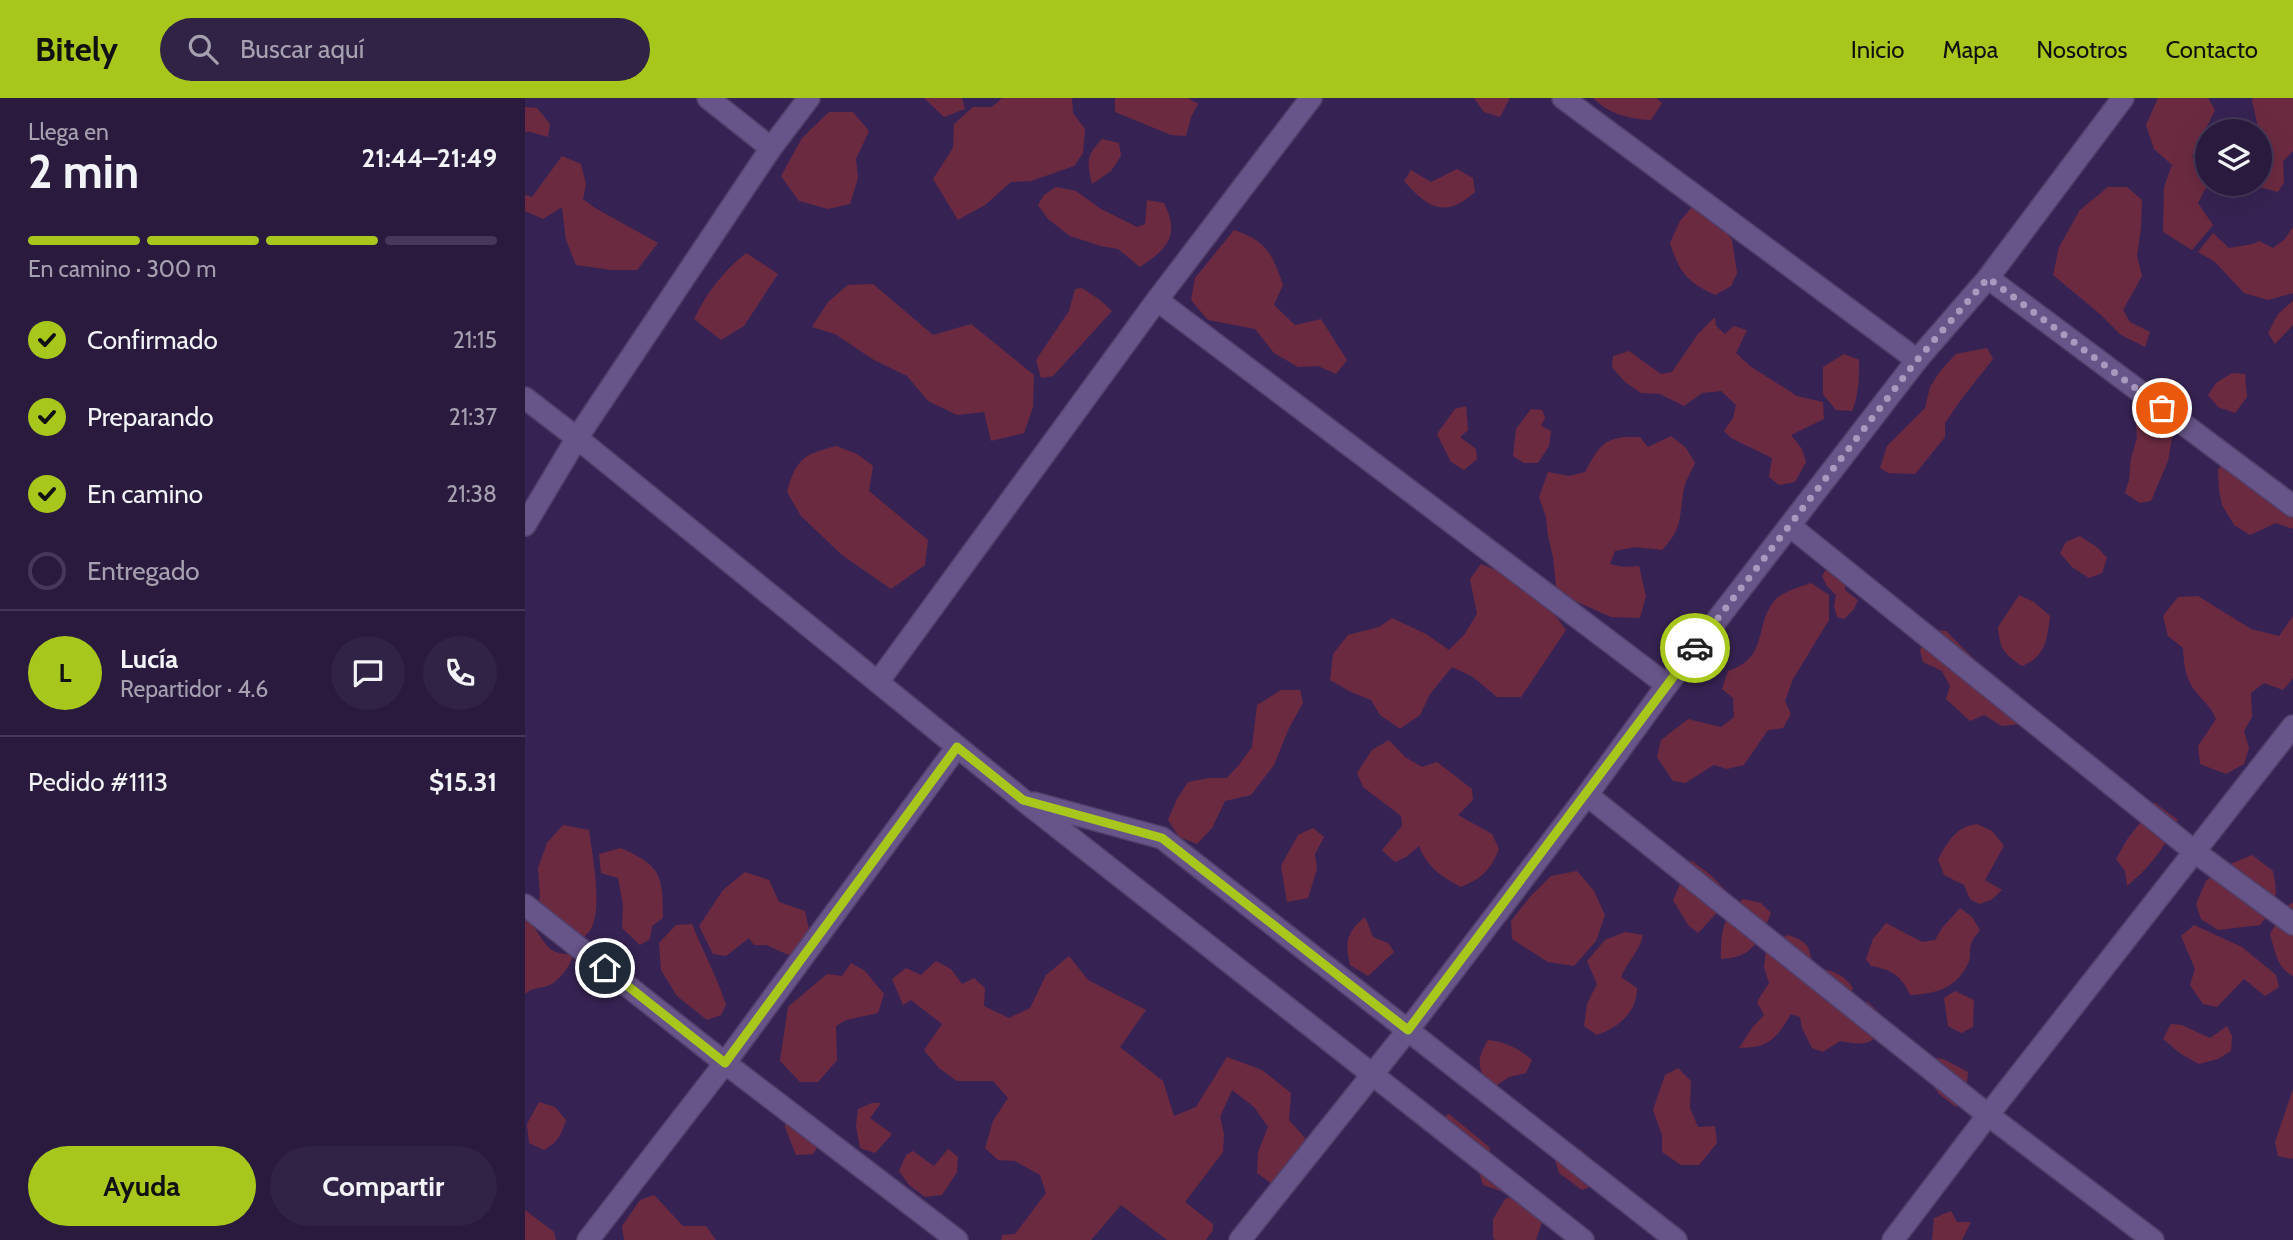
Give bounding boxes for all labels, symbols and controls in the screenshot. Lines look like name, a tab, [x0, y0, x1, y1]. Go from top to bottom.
search box	[160, 18, 650, 81]
text: Bitely	[35, 29, 118, 69]
icon: search	[184, 30, 222, 68]
text: Buscar aquí	[240, 33, 364, 65]
text: Inicio	[1851, 35, 1904, 64]
text: Mapa	[1942, 35, 1998, 64]
text: Nosotros	[2036, 35, 2127, 64]
text: Contacto	[2165, 35, 2258, 64]
text: Llega en	[28, 118, 109, 146]
map controls	[2195, 119, 2272, 196]
button: layers	[2195, 119, 2272, 196]
text: 21:44–21:49	[362, 142, 497, 174]
text: 2 min	[28, 144, 139, 200]
text: En camino · 300 m	[28, 255, 216, 283]
icon: check	[28, 321, 66, 359]
text: Confirmado	[87, 324, 218, 356]
text: 21:15	[453, 326, 497, 354]
pin	[2132, 378, 2192, 438]
icon: bag	[2143, 389, 2181, 427]
icon: check	[28, 398, 66, 436]
text: Preparando	[87, 401, 214, 433]
text: 21:37	[449, 403, 497, 431]
icon: check	[28, 475, 66, 513]
text: En camino	[87, 478, 203, 510]
text: 21:38	[446, 480, 497, 508]
text: Entregado	[87, 555, 200, 587]
courier	[1660, 613, 1730, 683]
icon: car	[1676, 629, 1714, 667]
button: chat	[331, 636, 405, 710]
button: phone	[423, 636, 497, 710]
text: Lucía	[120, 643, 178, 675]
text: L	[58, 657, 72, 689]
text: Repartidor · 4.6	[120, 675, 268, 703]
text: Pedido #1113	[28, 766, 168, 798]
text: $15.31	[429, 766, 497, 798]
pin	[575, 938, 635, 998]
icon: home	[586, 949, 624, 987]
button: Ayuda	[28, 1146, 256, 1226]
button: Compartir	[270, 1146, 497, 1226]

